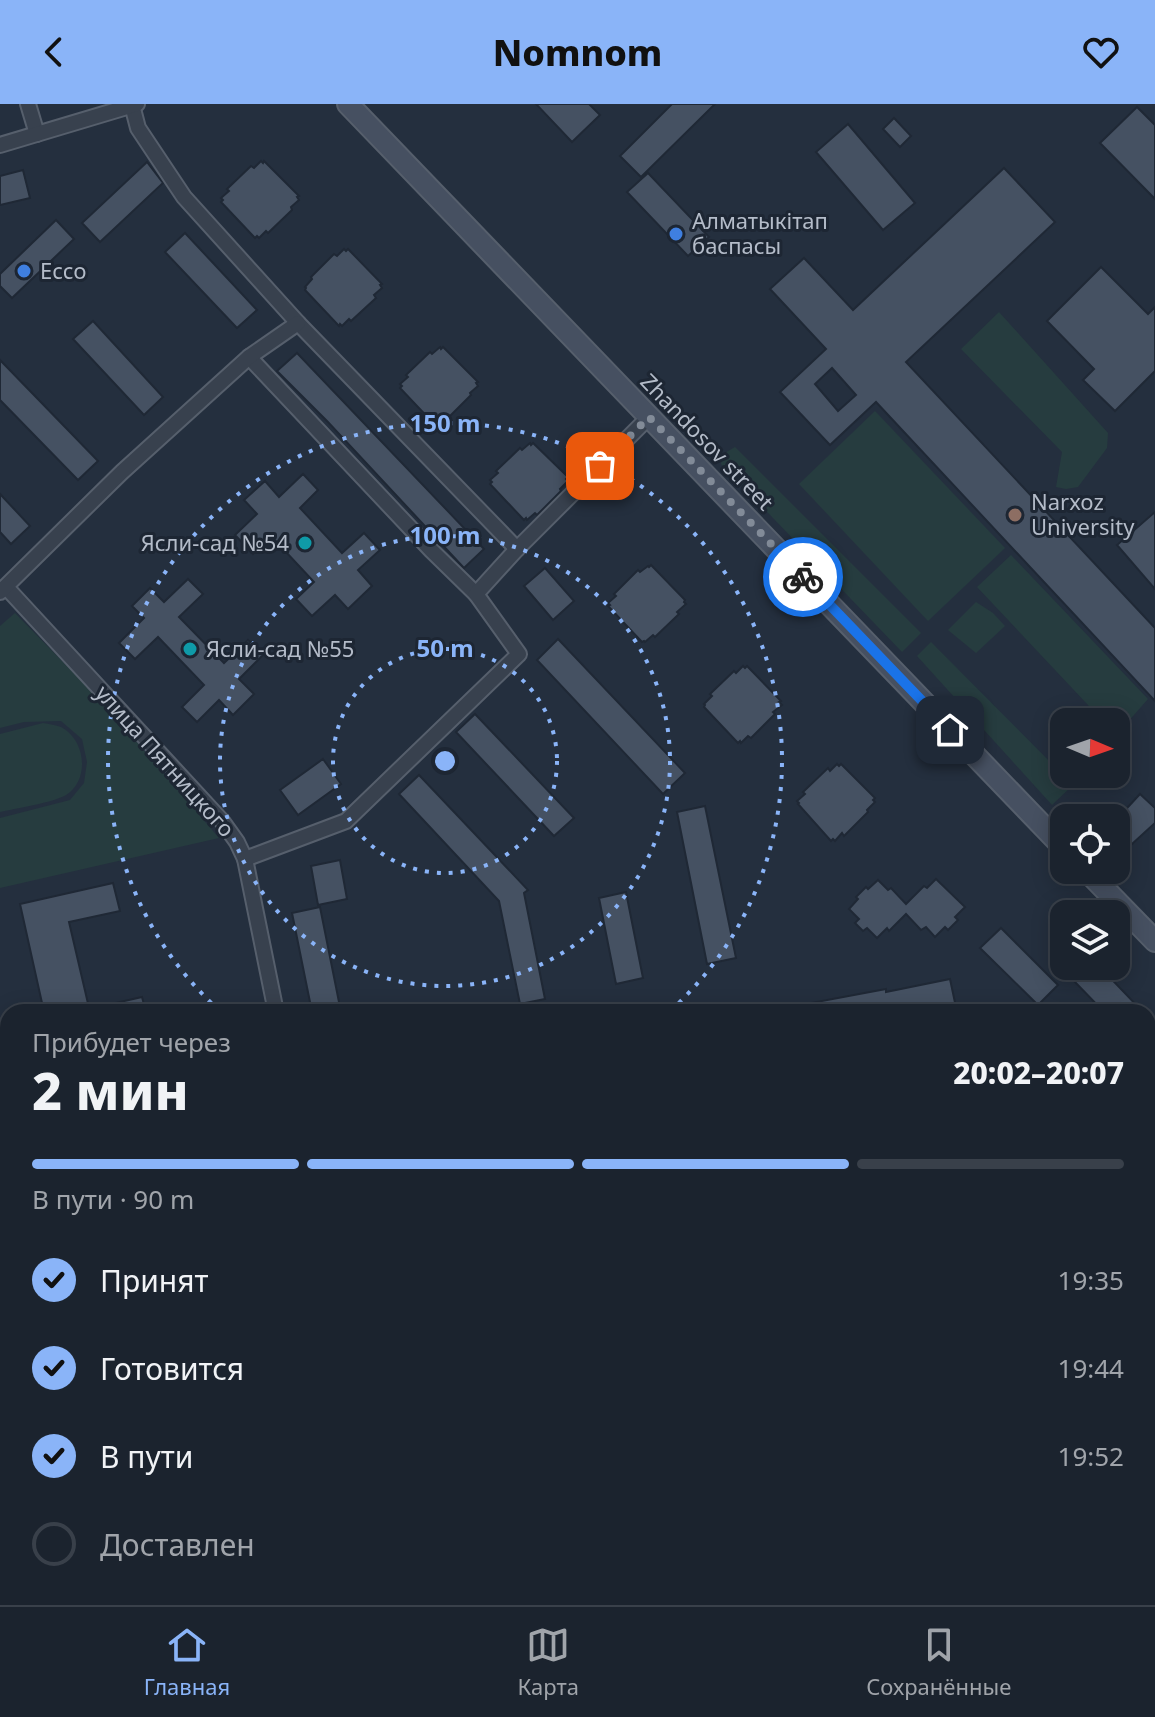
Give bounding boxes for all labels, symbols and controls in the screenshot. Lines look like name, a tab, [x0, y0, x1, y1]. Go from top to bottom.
text: Nomnom	[493, 28, 662, 77]
icon: back	[32, 30, 76, 74]
icon: heart	[1079, 30, 1123, 74]
place label: Алматыкітап баспасы	[692, 205, 828, 260]
marker: Алматыкітап баспасы	[667, 225, 685, 243]
place label: Ecco	[40, 255, 87, 285]
marker: Ecco	[15, 262, 33, 280]
street label: Zhandosov street	[635, 366, 781, 516]
text: 150 m	[410, 406, 480, 439]
pin	[566, 432, 634, 500]
icon: bag	[578, 444, 622, 488]
place label: Narxoz University	[1031, 486, 1135, 541]
marker: Narxoz University	[1006, 506, 1024, 524]
text: 100 m	[410, 518, 480, 551]
place label: Ясли-сад №54	[141, 527, 289, 557]
marker: Ясли-сад №54	[296, 534, 314, 552]
courier	[763, 537, 843, 617]
icon: bike	[781, 555, 825, 599]
text: 50 m	[416, 631, 474, 664]
place label: Ясли-сад №55	[206, 633, 354, 663]
marker: Ясли-сад №55	[181, 640, 199, 658]
street label: улица Пятницкого	[89, 678, 242, 843]
pin	[916, 696, 984, 764]
icon: home	[928, 708, 972, 752]
north arrow	[1050, 708, 1130, 788]
map controls	[1050, 708, 1130, 980]
centre of rings	[431, 747, 459, 775]
button: locate	[1050, 804, 1130, 884]
button: layers	[1050, 900, 1130, 980]
text: Прибудет через	[32, 1024, 231, 1060]
text: 20:02–20:07	[953, 1052, 1124, 1093]
text: 2 мин	[32, 1054, 189, 1125]
text: В пути · 90 m	[32, 1181, 194, 1217]
icon: check	[32, 1258, 76, 1302]
text: Принят	[100, 1260, 209, 1301]
text: 19:35	[1058, 1262, 1124, 1298]
icon: check	[32, 1346, 76, 1390]
text: Готовится	[100, 1348, 244, 1389]
text: 19:44	[1058, 1350, 1124, 1386]
icon: check	[32, 1434, 76, 1478]
text: В пути	[100, 1436, 193, 1477]
text: 19:52	[1058, 1438, 1124, 1474]
text: Доставлен	[100, 1524, 255, 1565]
tab: Главная	[144, 1623, 230, 1701]
tab: Карта	[518, 1623, 579, 1701]
tab: Сохранённые	[866, 1623, 1011, 1701]

